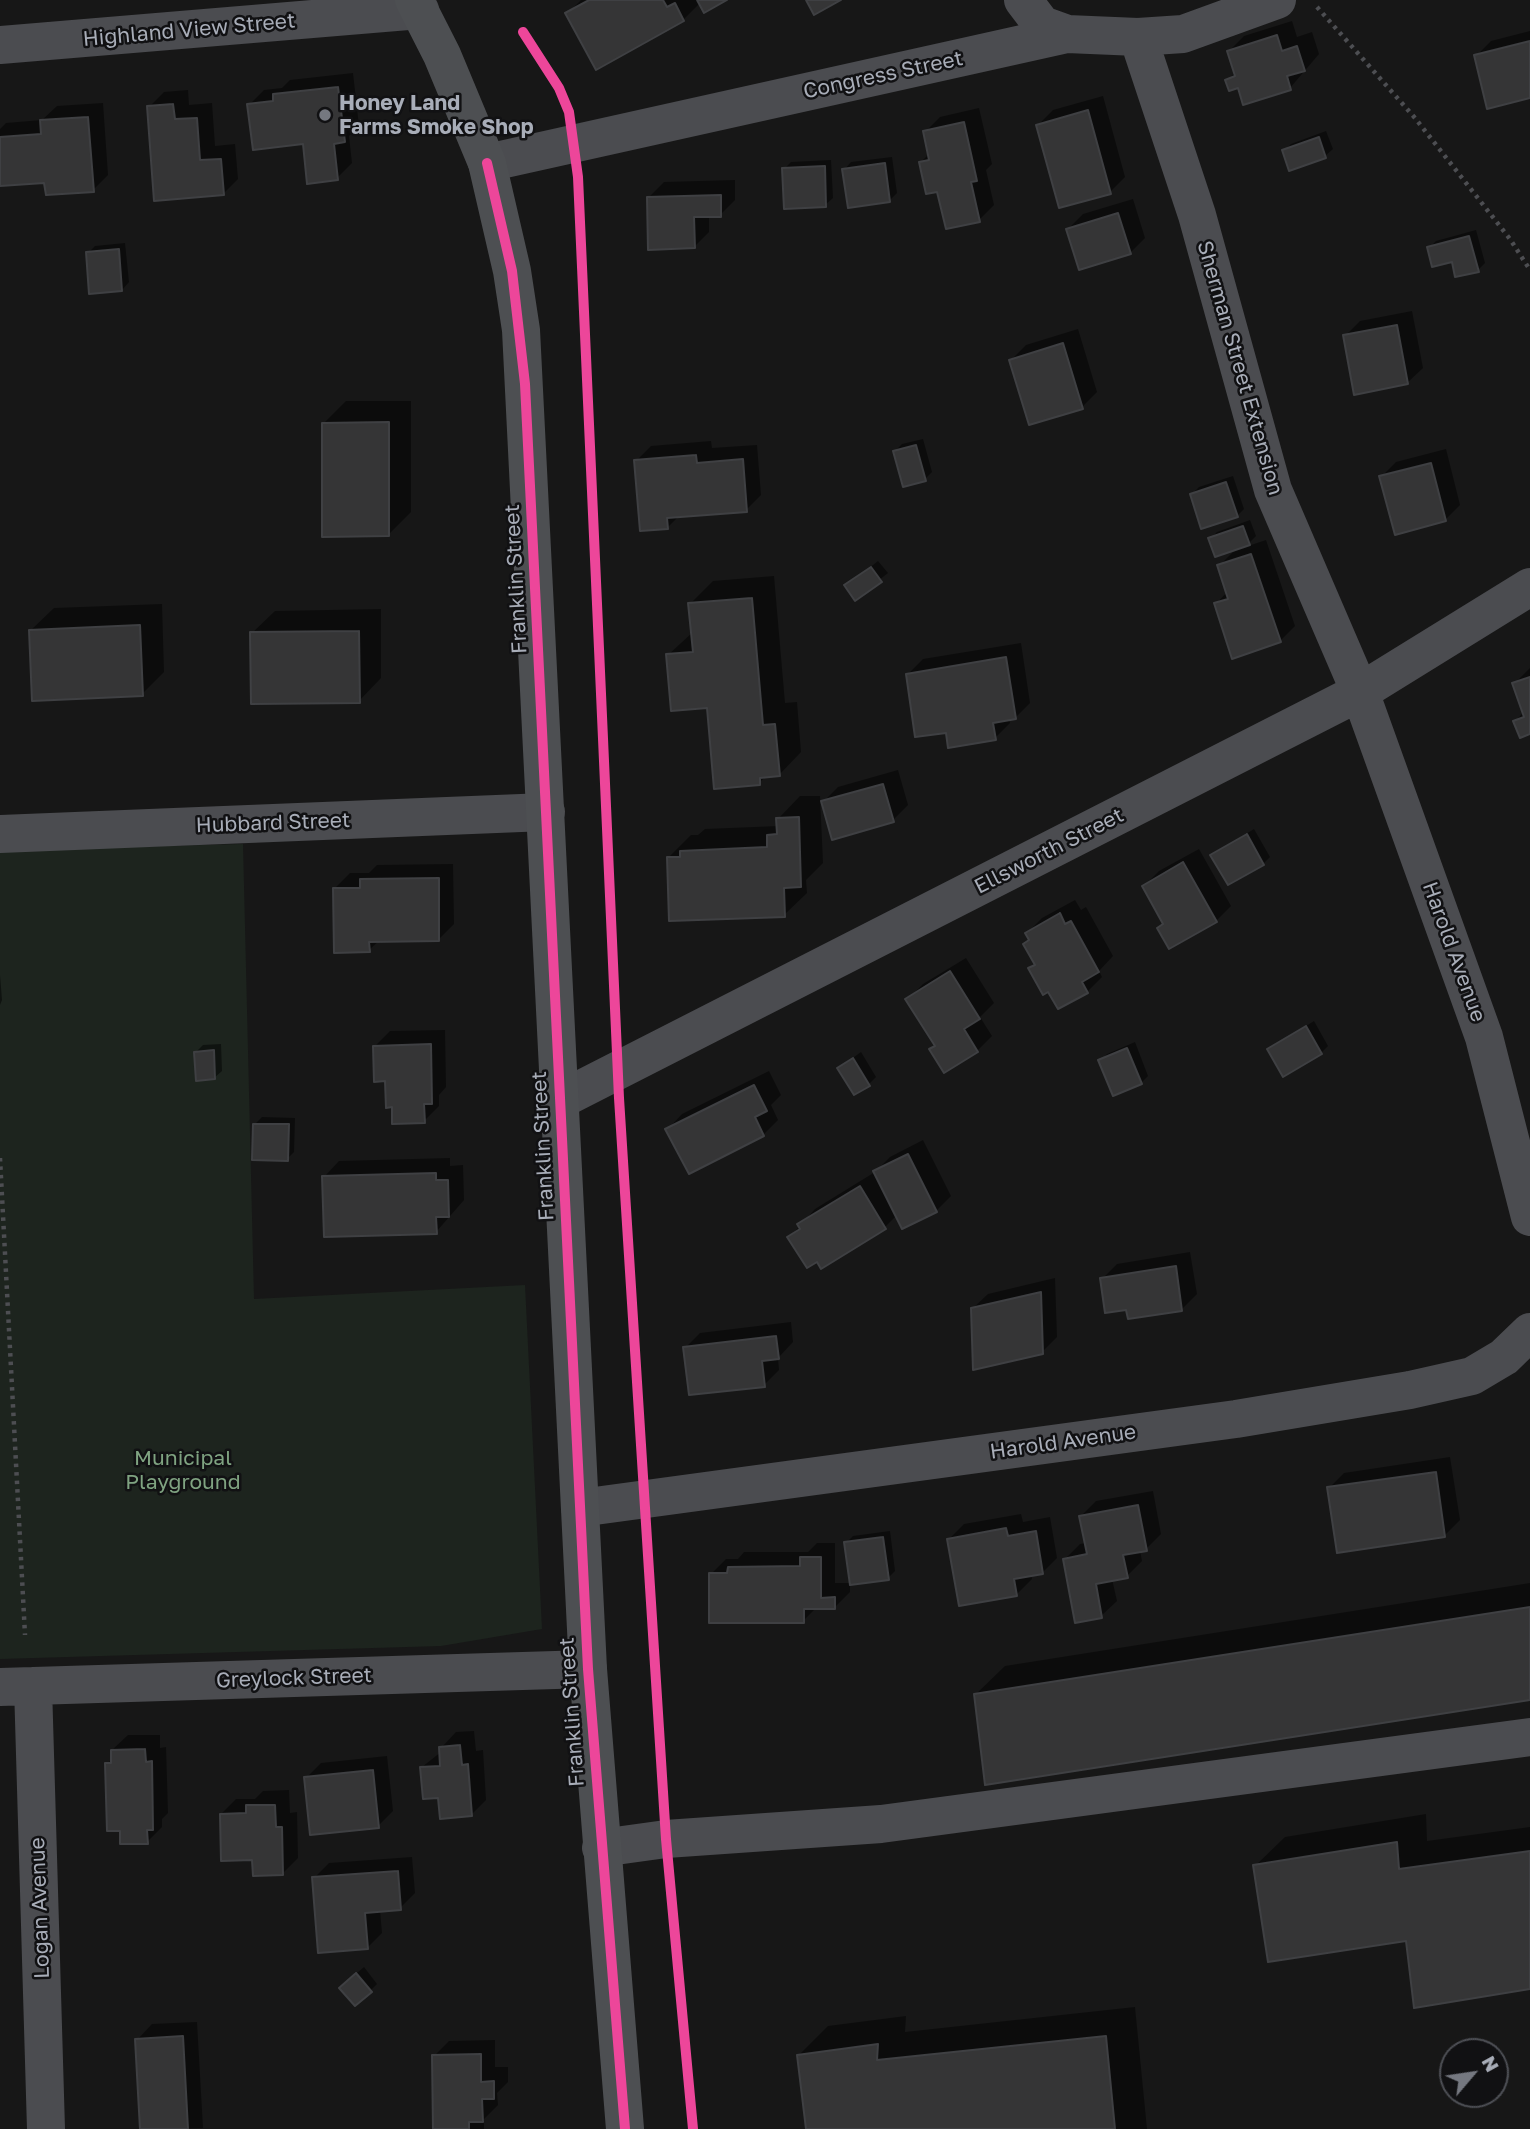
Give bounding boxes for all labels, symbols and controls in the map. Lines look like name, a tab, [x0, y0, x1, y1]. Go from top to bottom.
street label: Highland View Street	[82, 8, 296, 52]
street label: Congress Street	[801, 46, 965, 104]
place label: Honey Land Farms Smoke Shop	[339, 90, 534, 140]
marker: Honey Land Farms Smoke Shop	[317, 107, 333, 123]
street label: Sherman Street Extension	[1192, 238, 1288, 498]
street label: Franklin Street	[499, 504, 533, 654]
street label: Ellsworth Street	[970, 803, 1128, 899]
street label: Hubbard Street	[195, 808, 351, 838]
street label: Harold Avenue	[1417, 879, 1491, 1025]
street label: Franklin Street	[526, 1071, 560, 1221]
street label: Harold Avenue	[988, 1419, 1138, 1465]
park label: Municipal Playground	[125, 1445, 241, 1495]
street label: Franklin Street	[554, 1636, 590, 1788]
street label: Greylock Street	[216, 1663, 372, 1693]
street label: Logan Avenue	[25, 1837, 55, 1979]
north arrow	[1439, 2038, 1509, 2108]
text: N	[1477, 2052, 1505, 2075]

